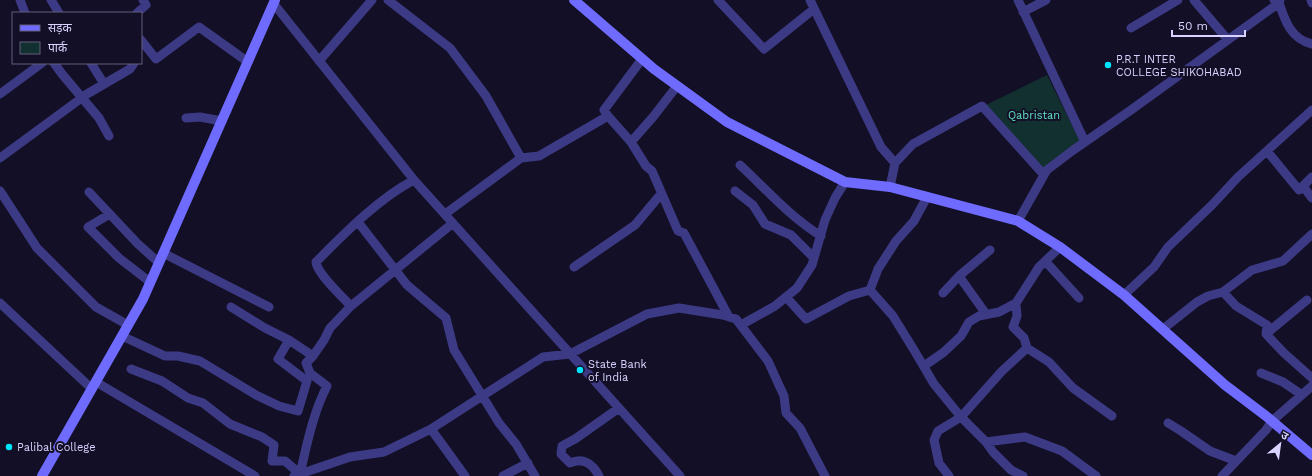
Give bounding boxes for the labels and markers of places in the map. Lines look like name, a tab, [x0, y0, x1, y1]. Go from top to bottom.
place label: P.R.T INTER COLLEGE SHIKOHABAD	[1116, 53, 1242, 79]
marker: P.R.T INTER COLLEGE SHIKOHABAD	[1103, 60, 1113, 70]
place label: State Bank of India	[588, 358, 647, 384]
marker: State Bank of India	[575, 365, 585, 375]
place label: Palibal College	[17, 441, 96, 454]
marker: Palibal College	[4, 442, 14, 452]

